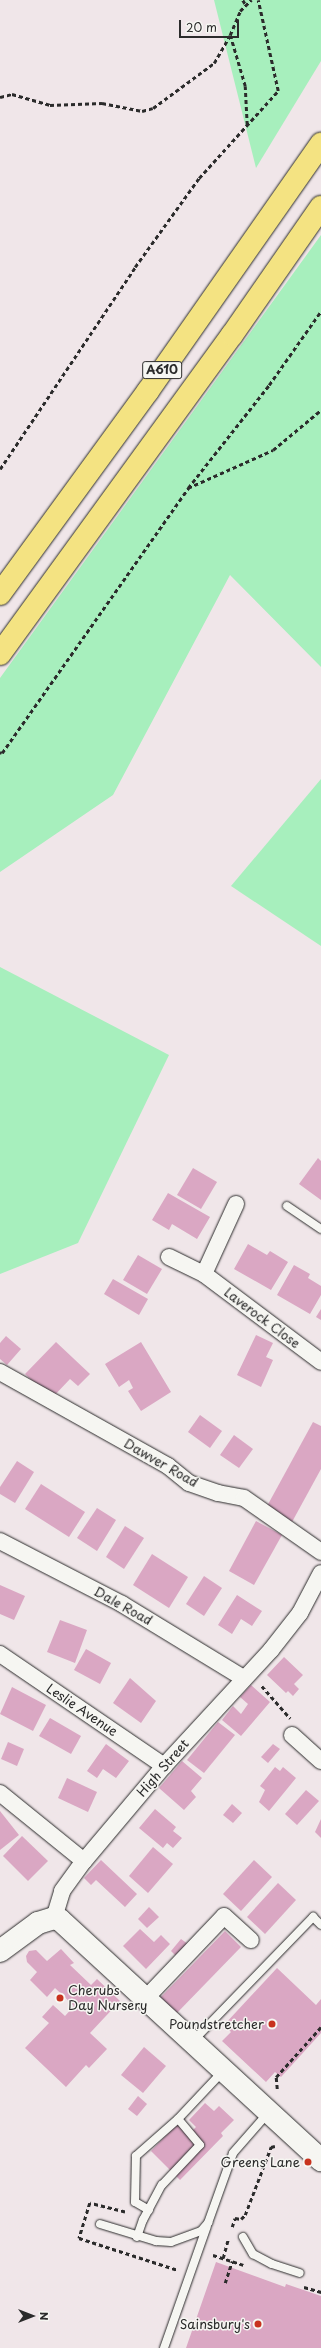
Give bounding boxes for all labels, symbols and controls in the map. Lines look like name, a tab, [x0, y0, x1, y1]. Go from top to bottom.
scale bar	[181, 12, 241, 38]
text: 20 m	[186, 18, 217, 36]
road number: A610	[142, 360, 182, 380]
street label: Laverock Close	[221, 1284, 303, 1352]
street label: Dawver Road	[121, 1435, 201, 1491]
street label: Dale Road	[91, 1583, 155, 1629]
street label: Leslie Avenue	[43, 1680, 121, 1740]
street label: High Street	[134, 1736, 192, 1800]
place label: Cherubs Day Nursery	[68, 1983, 148, 2014]
marker: Cherubs Day Nursery	[55, 1993, 65, 2003]
place label: Poundstretcher	[169, 2016, 264, 2032]
marker: Poundstretcher	[267, 2019, 277, 2029]
place label: Greens Lane	[220, 2154, 300, 2170]
marker: Greens Lane	[303, 2157, 313, 2167]
north arrow	[12, 2296, 52, 2336]
text: N	[36, 2312, 53, 2320]
place label: Sainsbury's	[180, 2316, 250, 2332]
marker: Sainsbury's	[253, 2319, 263, 2329]

